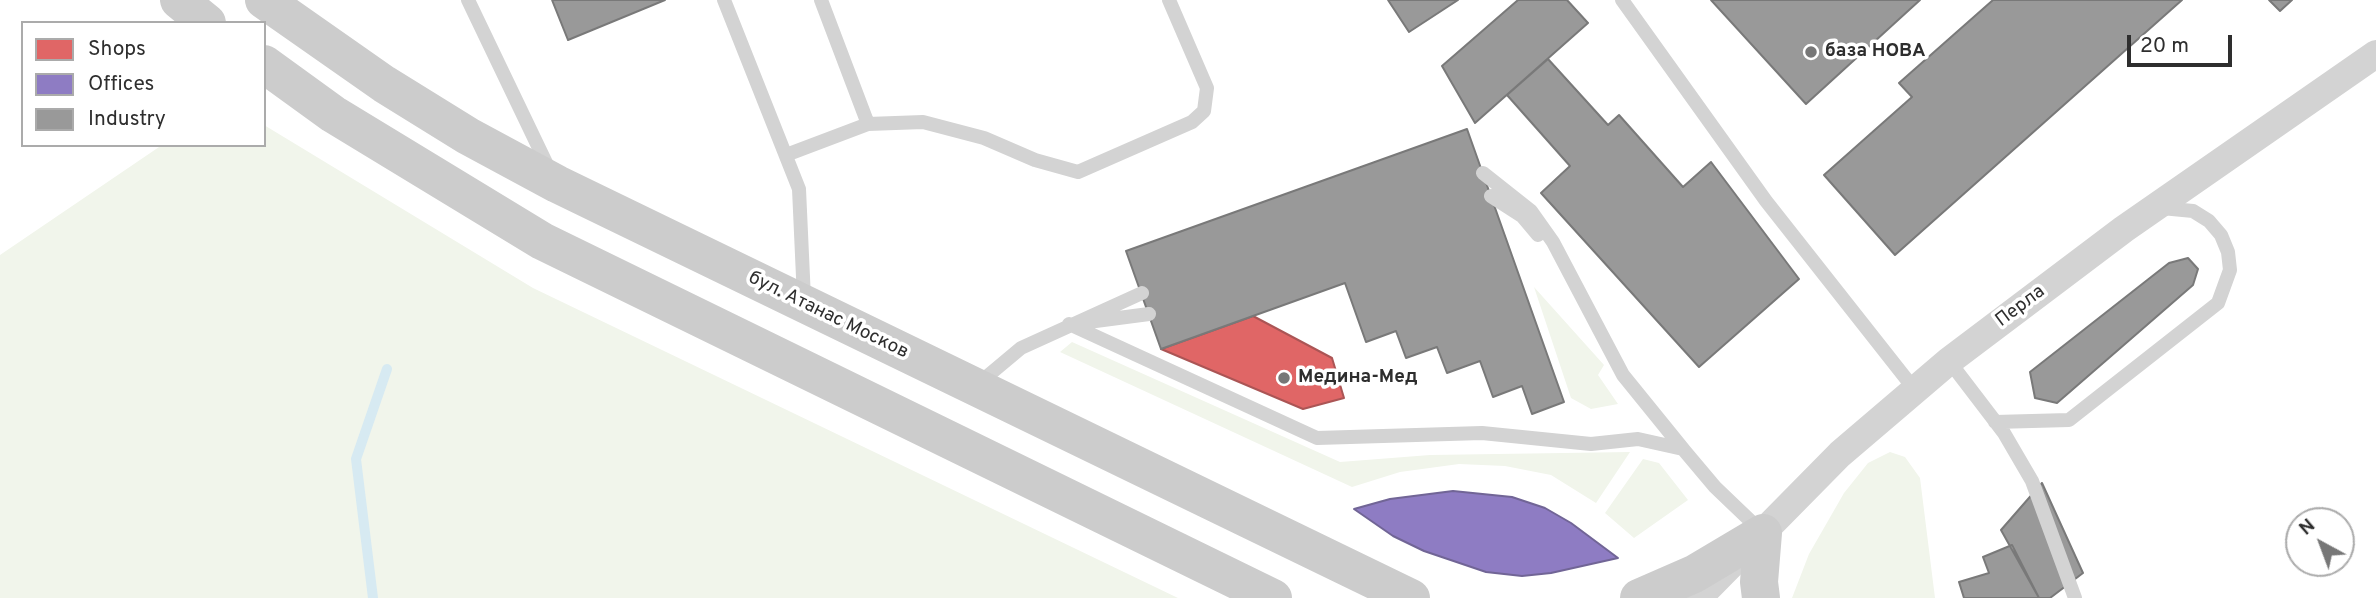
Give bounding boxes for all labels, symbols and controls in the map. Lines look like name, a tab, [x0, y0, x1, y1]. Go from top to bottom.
legend	[21, 21, 266, 147]
scale bar	[2131, 21, 2236, 65]
text: 20 m	[2140, 33, 2189, 60]
text: Shops	[88, 36, 146, 63]
place label: база НОВА	[1825, 41, 1926, 63]
marker: база НОВА	[1803, 44, 1819, 60]
text: Offices	[88, 71, 154, 98]
text: Industry	[88, 106, 166, 133]
street label: бул. Атанас Москов	[744, 267, 912, 365]
street label: Перла	[1992, 281, 2050, 333]
place label: Медина-Мед	[1298, 367, 1418, 389]
marker: Медина-Мед	[1276, 370, 1292, 386]
north arrow	[2285, 507, 2355, 577]
text: N	[2295, 514, 2321, 541]

